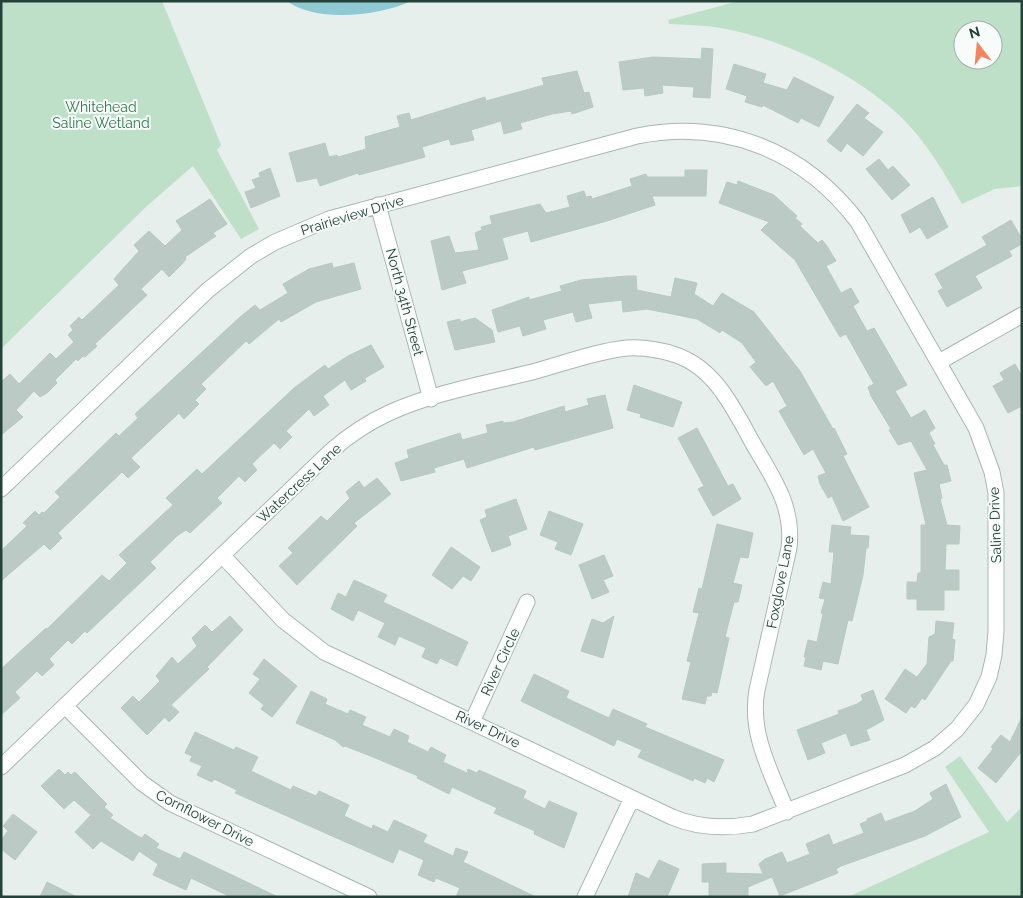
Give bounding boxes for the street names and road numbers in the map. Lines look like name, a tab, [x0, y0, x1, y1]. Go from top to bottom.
street label: Prairieview Drive	[299, 192, 405, 238]
street label: North 34th Street	[383, 246, 427, 358]
street label: Watercress Lane	[254, 440, 344, 526]
street label: Saline Drive	[986, 487, 1004, 563]
street label: Foxglove Lane	[763, 534, 797, 630]
street label: River Circle	[477, 626, 523, 698]
street label: River Drive	[453, 707, 523, 751]
street label: Cornflower Drive	[153, 786, 257, 850]

